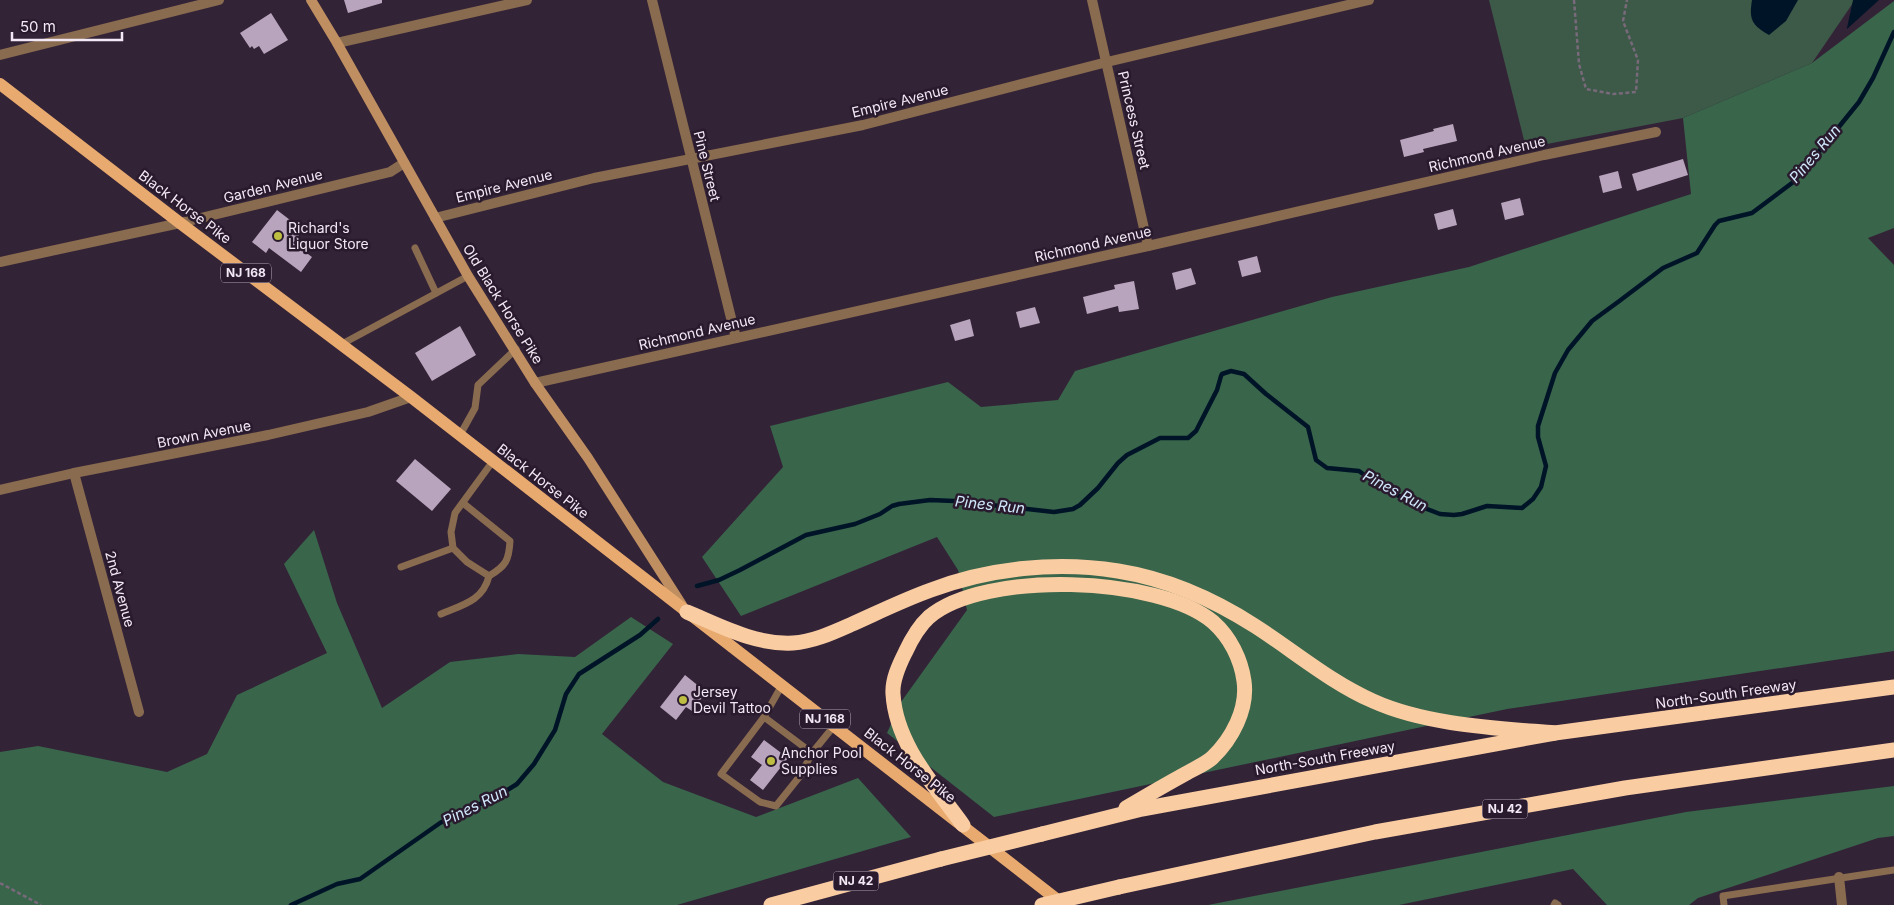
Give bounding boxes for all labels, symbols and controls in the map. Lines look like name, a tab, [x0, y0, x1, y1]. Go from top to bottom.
scale bar	[12, 10, 122, 42]
text: 50 m	[20, 17, 56, 36]
street label: Princess Street	[1115, 69, 1154, 171]
street label: Empire Avenue	[850, 80, 950, 121]
water label: Pines Run	[1785, 121, 1845, 187]
street label: Pine Street	[691, 129, 725, 203]
street label: Richmond Avenue	[1427, 132, 1547, 175]
street label: Garden Avenue	[222, 165, 324, 206]
street label: Empire Avenue	[454, 165, 554, 206]
street label: Black Horse Pike	[136, 166, 235, 247]
place label: Richard's Liquor Store	[288, 219, 369, 252]
street label: Richmond Avenue	[1033, 222, 1153, 265]
marker: Richard's Liquor Store	[272, 230, 284, 242]
street label: Old Black Horse Pike	[460, 241, 547, 367]
road number: NJ 168	[221, 264, 271, 282]
street label: Richmond Avenue	[637, 310, 757, 353]
street label: Brown Avenue	[156, 416, 252, 451]
street label: Black Horse Pike	[494, 440, 592, 522]
water label: Pines Run	[1360, 466, 1431, 515]
water label: Pines Run	[954, 491, 1026, 518]
street label: 2nd Avenue	[102, 549, 139, 629]
street label: North-South Freeway	[1654, 675, 1798, 712]
place label: Jersey Devil Tattoo	[693, 683, 771, 716]
marker: Jersey Devil Tattoo	[677, 694, 689, 706]
road number: NJ 168	[800, 710, 850, 729]
street label: Black Horse Pike	[861, 724, 959, 806]
street label: North-South Freeway	[1253, 737, 1396, 778]
place label: Anchor Pool Supplies	[781, 744, 862, 777]
marker: Anchor Pool Supplies	[765, 755, 777, 767]
water label: Pines Run	[439, 781, 510, 830]
road number: NJ 42	[1482, 800, 1528, 819]
road number: NJ 42	[834, 871, 878, 890]

